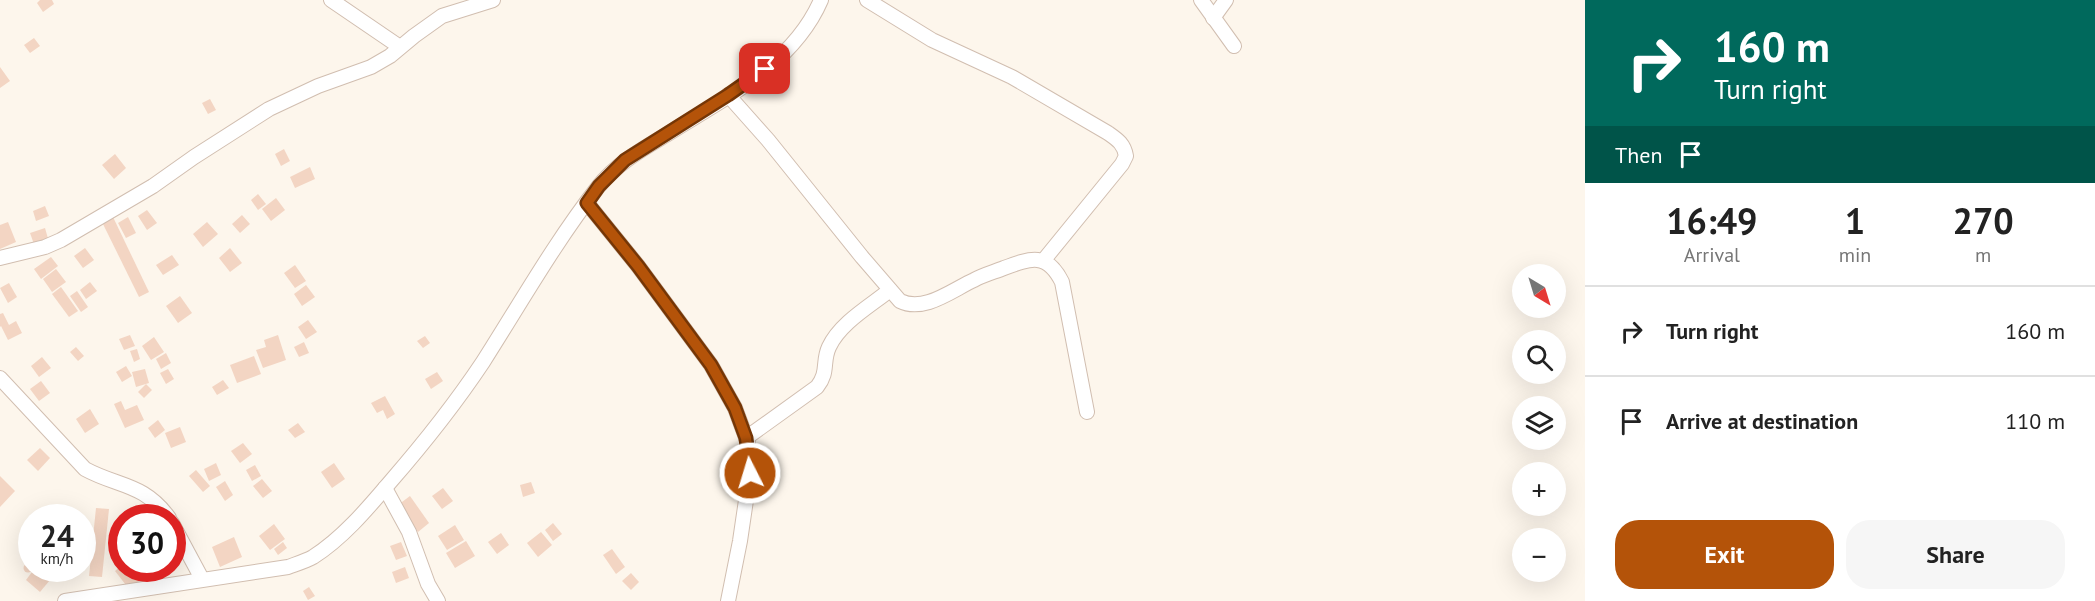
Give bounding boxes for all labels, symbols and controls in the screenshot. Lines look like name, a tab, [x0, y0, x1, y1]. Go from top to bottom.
text: 160 m	[1714, 19, 1830, 74]
icon: right	[1615, 24, 1693, 102]
pin	[739, 43, 790, 94]
icon: arrive	[748, 52, 781, 85]
text: Turn right	[1714, 72, 1827, 106]
icon: arrive	[1674, 138, 1707, 171]
text: Then	[1615, 141, 1662, 169]
text: 16:49	[1666, 197, 1758, 244]
text: 1	[1845, 197, 1865, 244]
text: 270	[1953, 197, 2014, 244]
text: Arrival	[1684, 242, 1740, 268]
text: min	[1839, 242, 1871, 268]
text: m	[1975, 242, 1991, 268]
north arrow	[1512, 264, 1566, 318]
map controls	[1512, 264, 1566, 582]
icon: right	[1615, 315, 1648, 348]
text: Turn right	[1666, 317, 1758, 345]
text: 160 m	[2005, 317, 2065, 345]
button: search	[1512, 330, 1566, 384]
button: layers	[1512, 396, 1566, 450]
icon: arrive	[1615, 405, 1648, 438]
text: Arrive at destination	[1666, 407, 1858, 435]
text: 110 m	[2005, 407, 2065, 435]
position arrow	[718, 441, 782, 505]
button: +	[1512, 462, 1566, 516]
speed limit sign: 30	[108, 504, 186, 582]
text: 24	[40, 516, 74, 555]
button: Exit	[1615, 520, 1834, 589]
button: Share	[1846, 520, 2065, 589]
button: −	[1512, 528, 1566, 582]
text: km/h	[41, 549, 73, 568]

